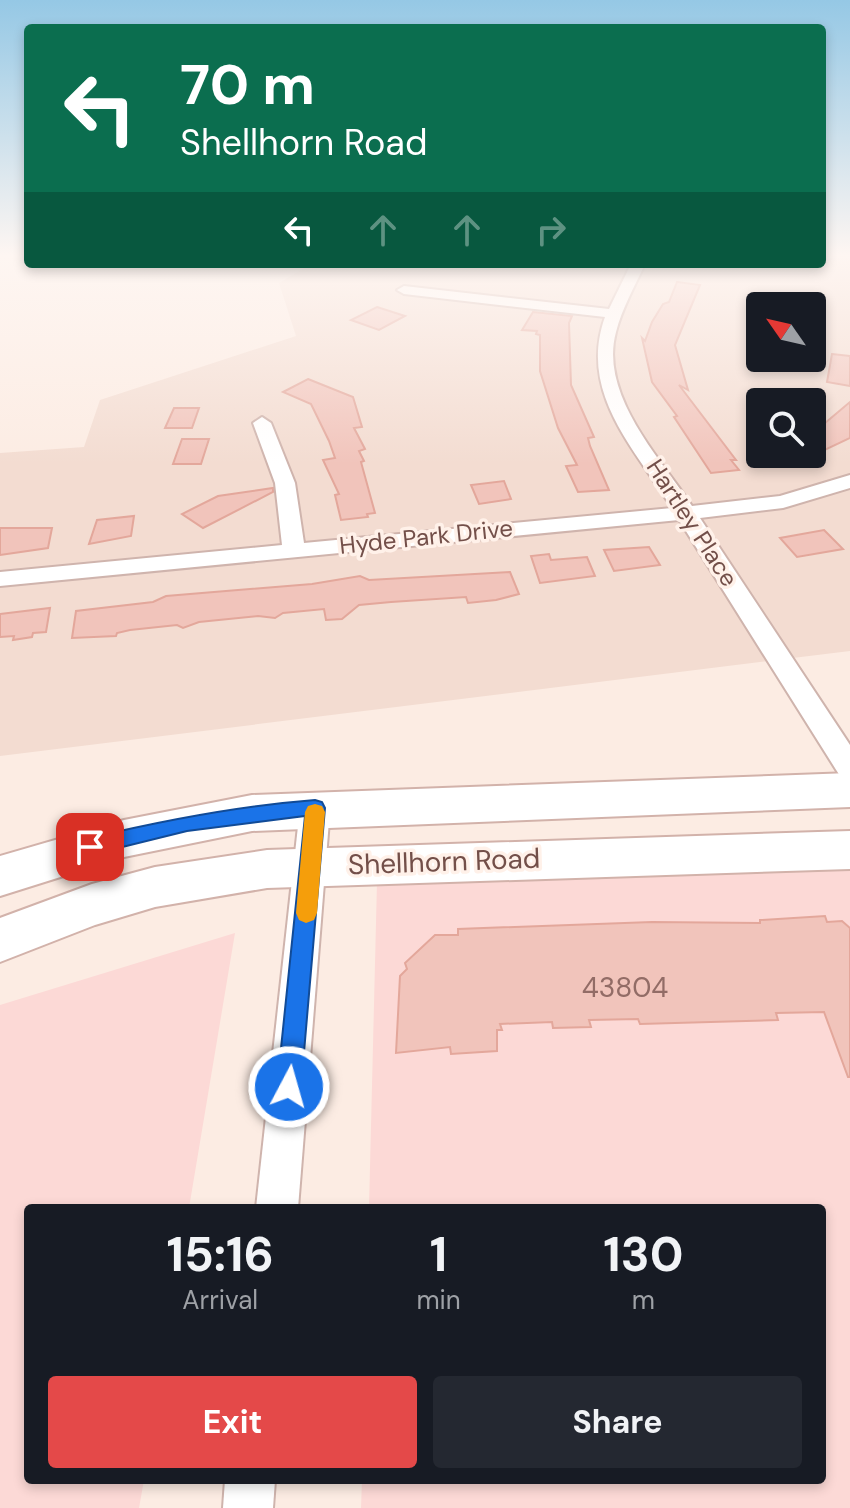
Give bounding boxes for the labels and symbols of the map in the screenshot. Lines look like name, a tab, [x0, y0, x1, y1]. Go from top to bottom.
north arrow	[746, 292, 826, 372]
street label: Hartley Place	[640, 453, 745, 592]
street label: Hyde Park Drive	[338, 512, 514, 561]
pin	[56, 813, 124, 881]
street label: Shellhorn Road	[347, 840, 541, 883]
house number: 43804	[582, 969, 668, 1006]
position arrow	[247, 1045, 331, 1129]

